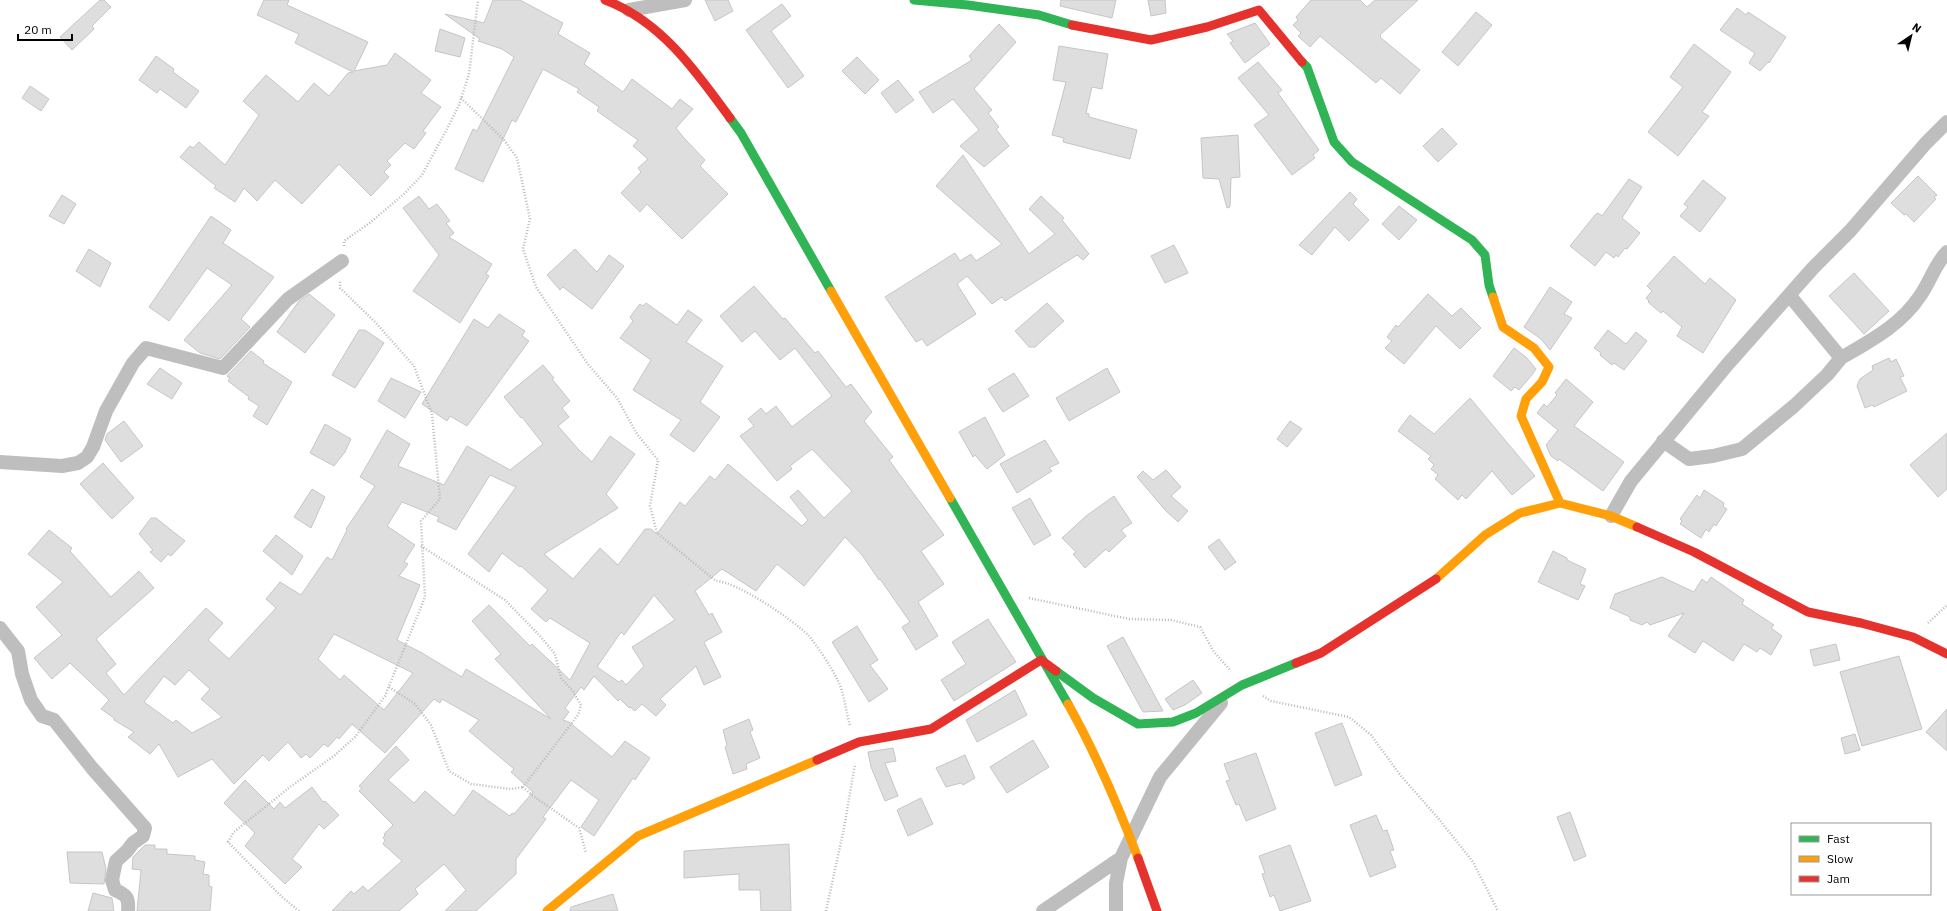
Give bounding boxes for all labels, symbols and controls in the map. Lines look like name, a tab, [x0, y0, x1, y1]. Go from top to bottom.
scale bar	[18, 16, 72, 42]
north arrow	[1891, 16, 1931, 56]
text: N	[1909, 20, 1924, 36]
text: 20 m	[24, 22, 52, 37]
legend	[1791, 823, 1931, 895]
text: Fast	[1827, 831, 1850, 846]
text: Slow	[1827, 851, 1853, 866]
text: Jam	[1827, 871, 1850, 886]

